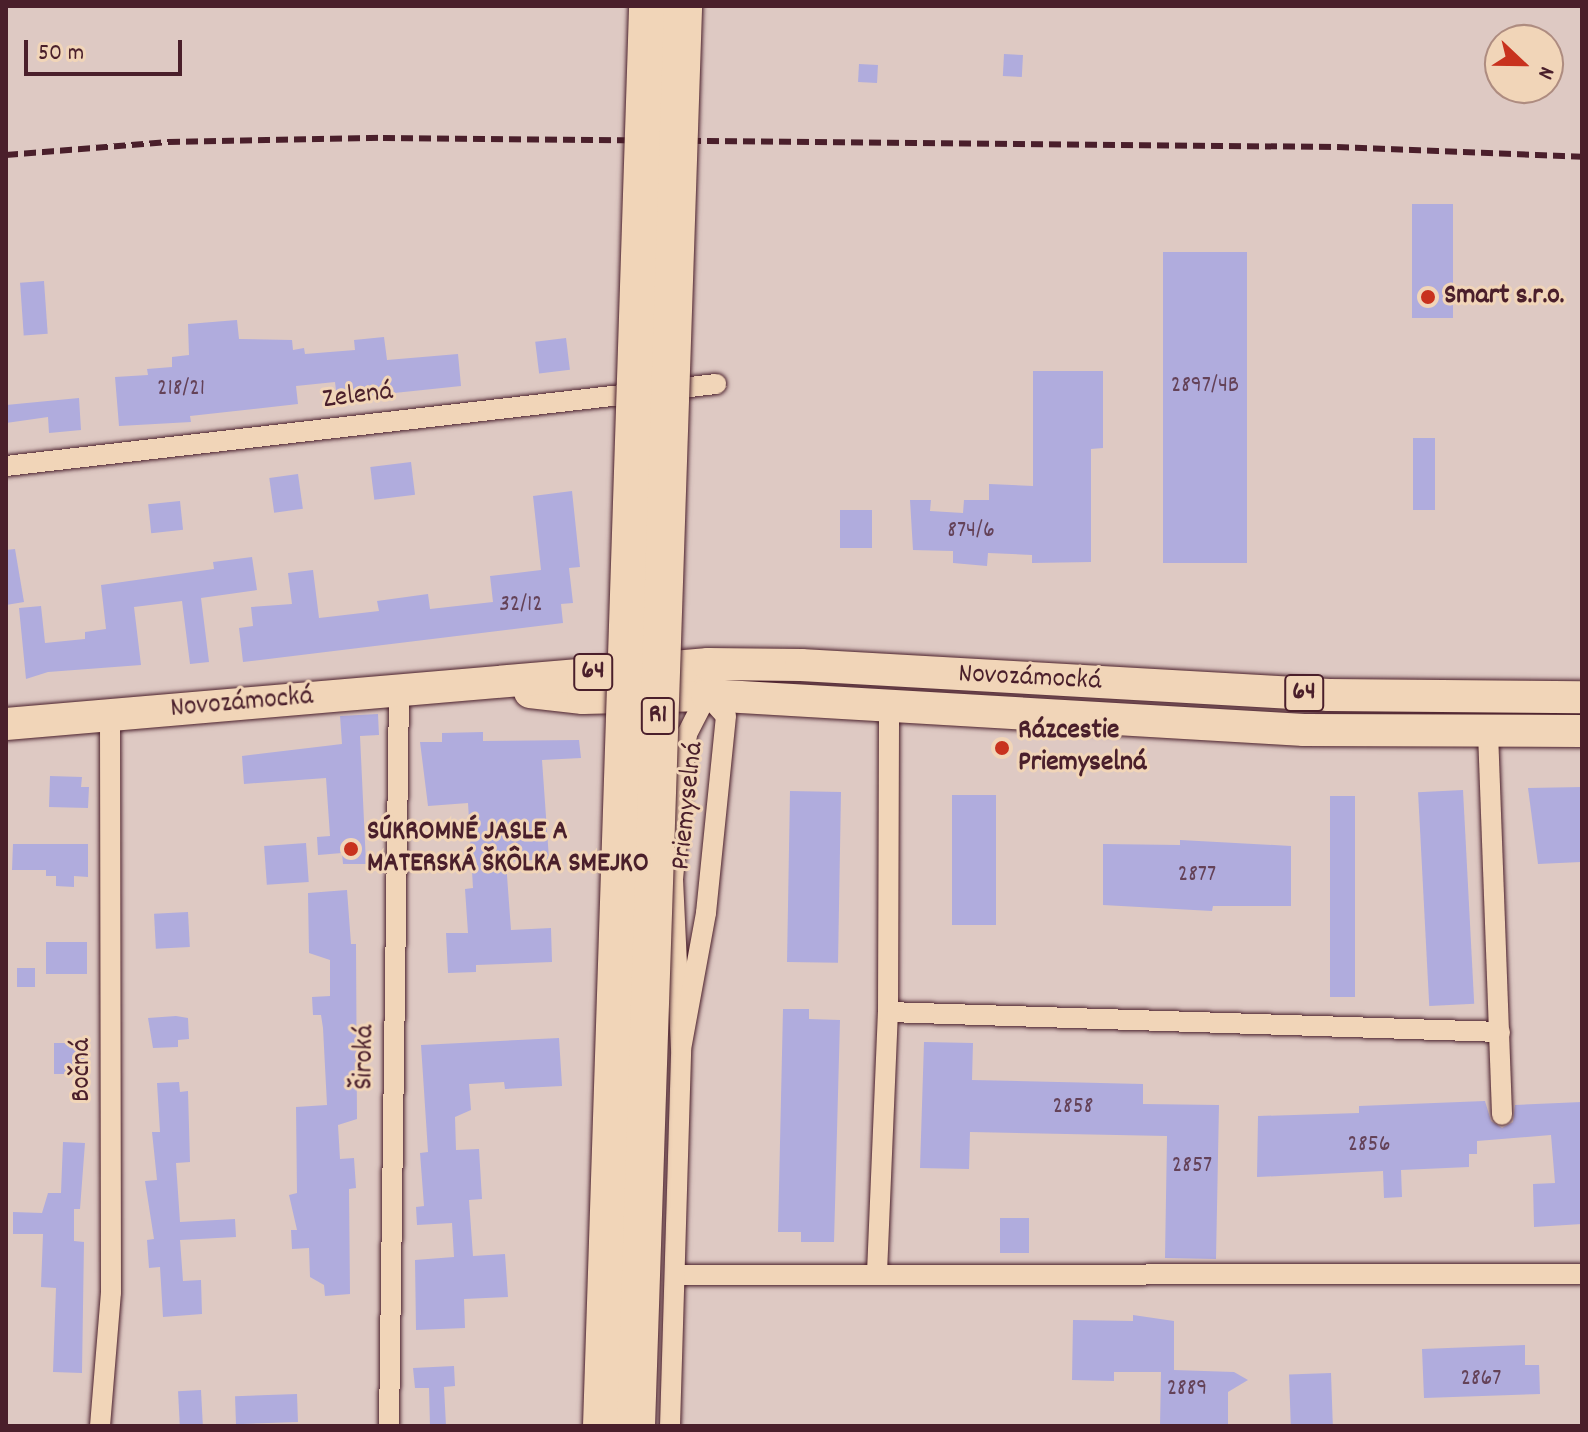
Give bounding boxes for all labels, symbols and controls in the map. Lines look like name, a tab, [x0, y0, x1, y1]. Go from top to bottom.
scale bar	[28, 24, 186, 74]
north arrow	[1484, 24, 1564, 104]
text: 50 m	[38, 37, 84, 71]
text: N	[1528, 62, 1561, 83]
place label: Smart s.r.o.	[1444, 280, 1564, 314]
marker: Smart s.r.o.	[1419, 288, 1437, 306]
house number: 2897/4B	[1171, 373, 1239, 401]
house number: 218/21	[157, 376, 205, 404]
street label: Zelená	[321, 376, 395, 418]
house number: 874/6	[947, 518, 995, 546]
house number: 32/12	[499, 592, 543, 620]
road number: 64	[573, 650, 613, 694]
street label: Novozámocká	[957, 658, 1103, 700]
road number: 64	[1284, 671, 1324, 715]
street label: Novozámocká	[169, 681, 315, 727]
road number: R1	[640, 694, 676, 738]
place label: Rázcestie Priemyselná	[1018, 715, 1147, 781]
marker: Rázcestie Priemyselná	[993, 739, 1011, 757]
street label: Priemyselná	[666, 740, 712, 872]
place label: SÚKROMNÉ JASLE A MATERSKÁ ŠKÔLKA SMEJKO	[367, 816, 649, 882]
marker: SÚKROMNÉ JASLE A MATERSKÁ ŠKÔLKA SMEJKO	[342, 840, 360, 858]
house number: 2877	[1178, 862, 1216, 890]
street label: Široká	[349, 1024, 383, 1090]
street label: Bočná	[66, 1038, 100, 1102]
house number: 2858	[1053, 1094, 1093, 1122]
house number: 2856	[1348, 1132, 1390, 1160]
house number: 2857	[1172, 1153, 1212, 1181]
house number: 2867	[1460, 1366, 1502, 1394]
house number: 2889	[1167, 1376, 1207, 1404]

